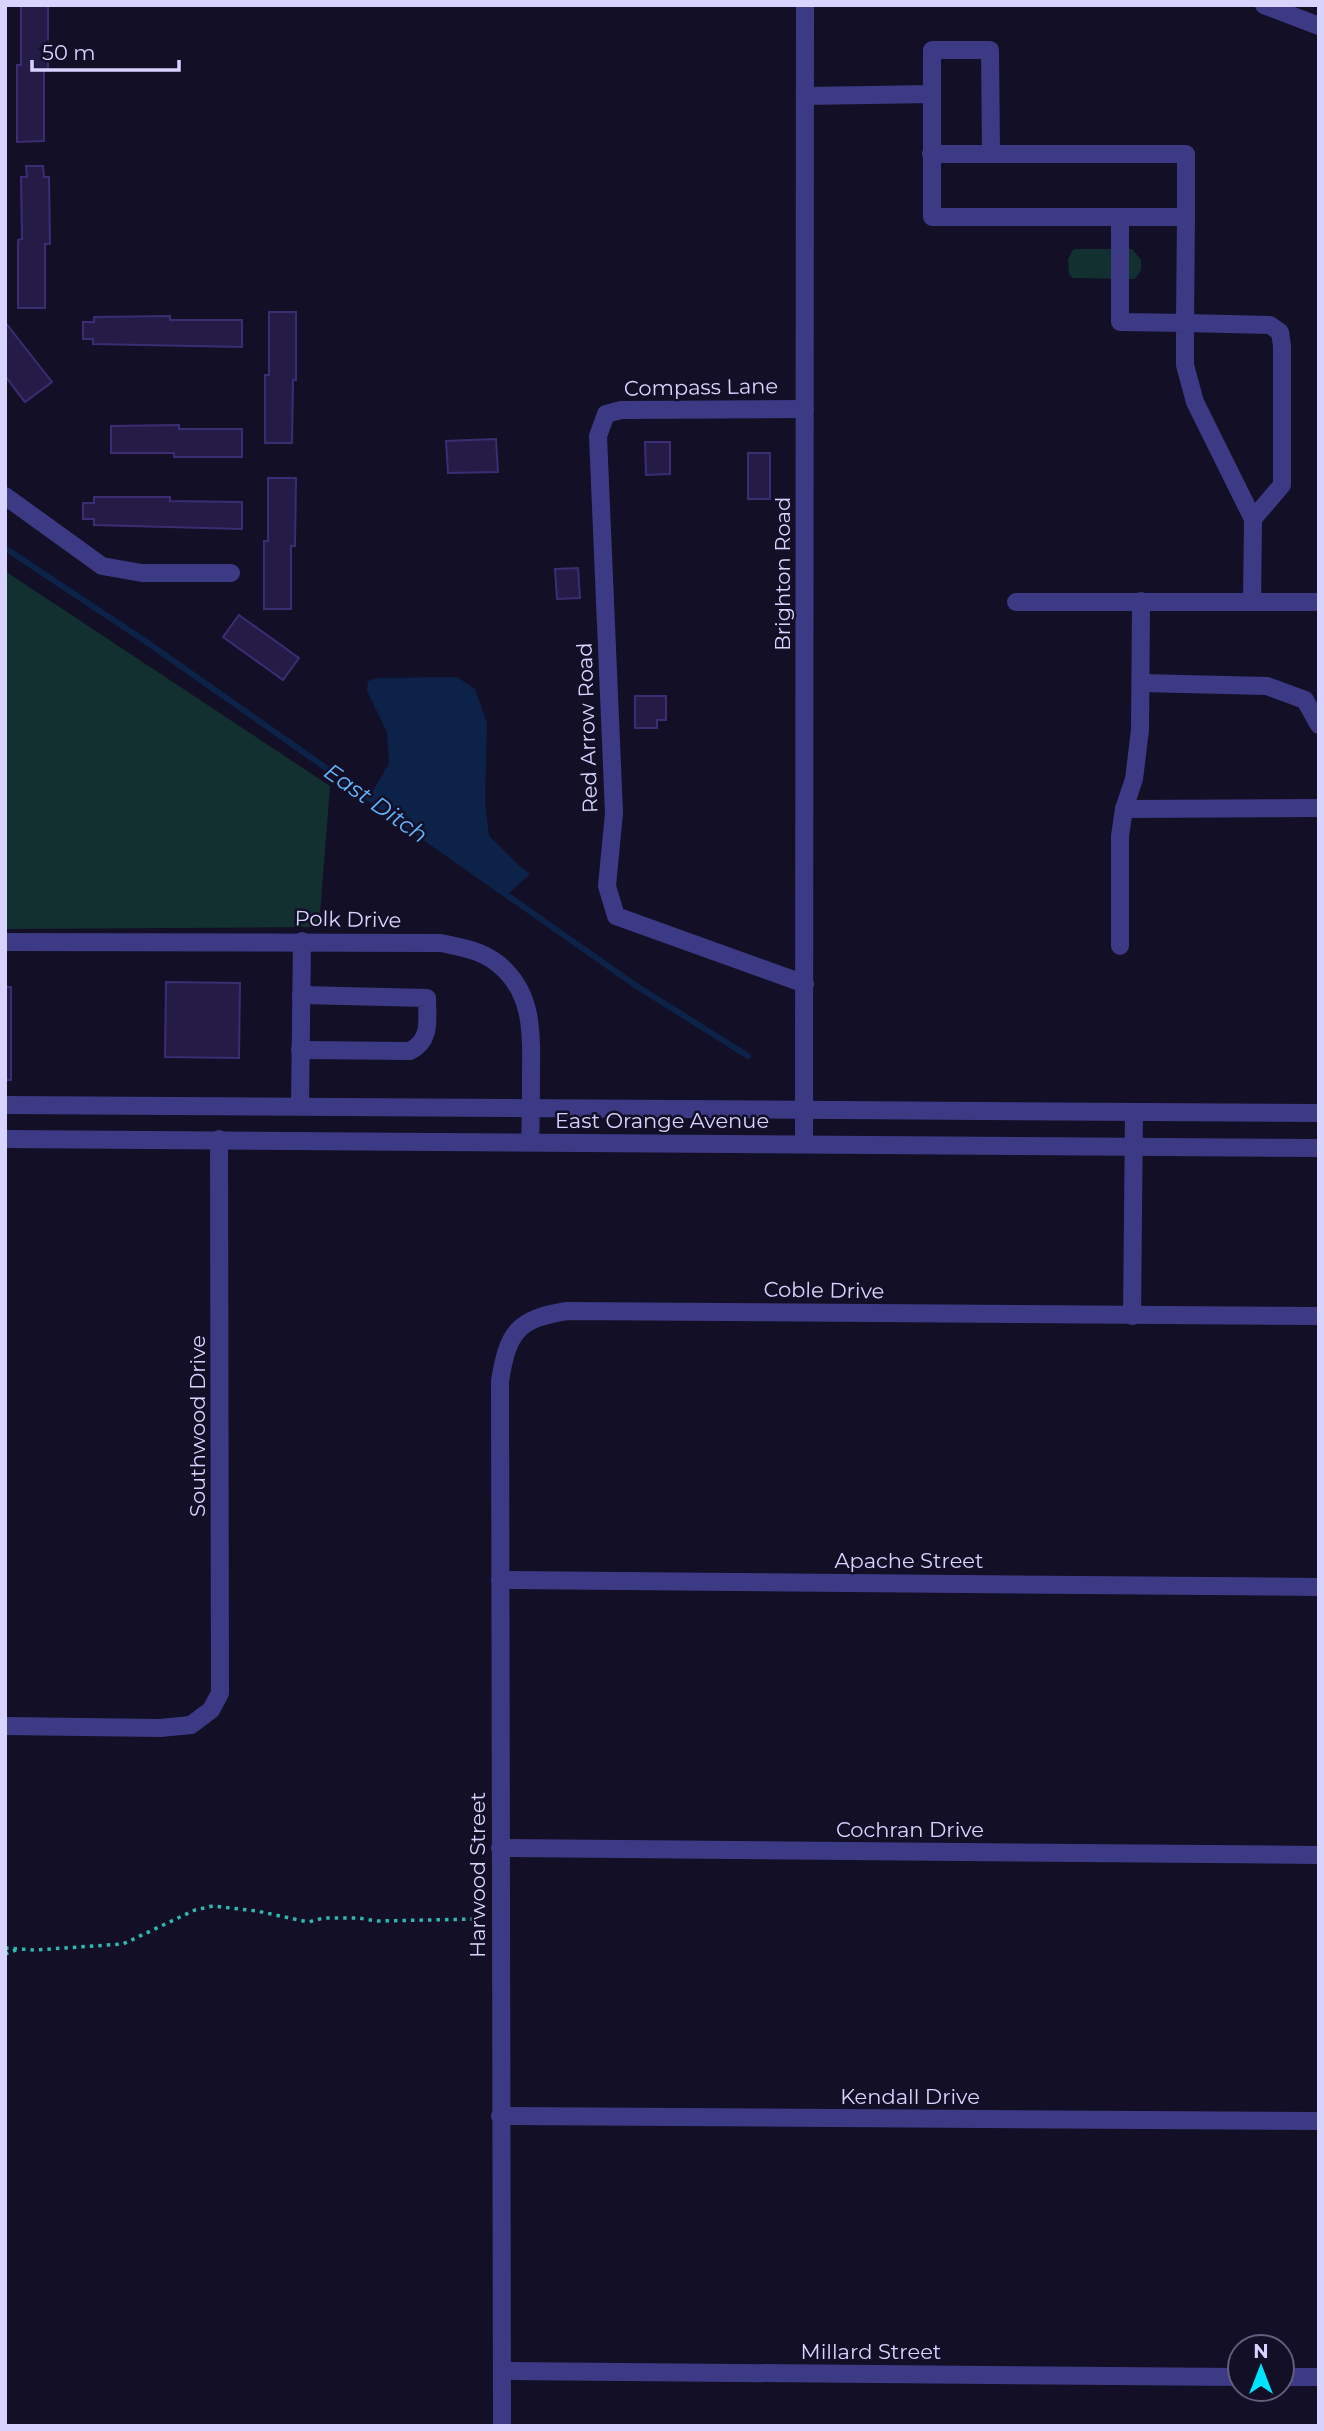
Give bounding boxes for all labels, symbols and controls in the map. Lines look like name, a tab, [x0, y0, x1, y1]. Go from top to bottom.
scale bar	[32, 28, 178, 72]
text: 50 m	[42, 40, 96, 65]
street label: Compass Lane	[624, 373, 778, 401]
street label: Brighton Road	[770, 497, 795, 651]
street label: Red Arrow Road	[572, 642, 602, 814]
water label: East Ditch	[319, 757, 433, 849]
street label: Polk Drive	[294, 906, 402, 932]
street label: East Orange Avenue	[555, 1108, 769, 1133]
street label: Coble Drive	[763, 1276, 885, 1304]
street label: Southwood Drive	[185, 1335, 210, 1517]
street label: Apache Street	[834, 1548, 984, 1573]
street label: Harwood Street	[465, 1792, 490, 1958]
street label: Cochran Drive	[836, 1817, 984, 1842]
street label: Kendall Drive	[840, 2084, 980, 2109]
north arrow	[1226, 2333, 1296, 2403]
street label: Millard Street	[801, 2339, 941, 2364]
text: N	[1253, 2340, 1269, 2363]

